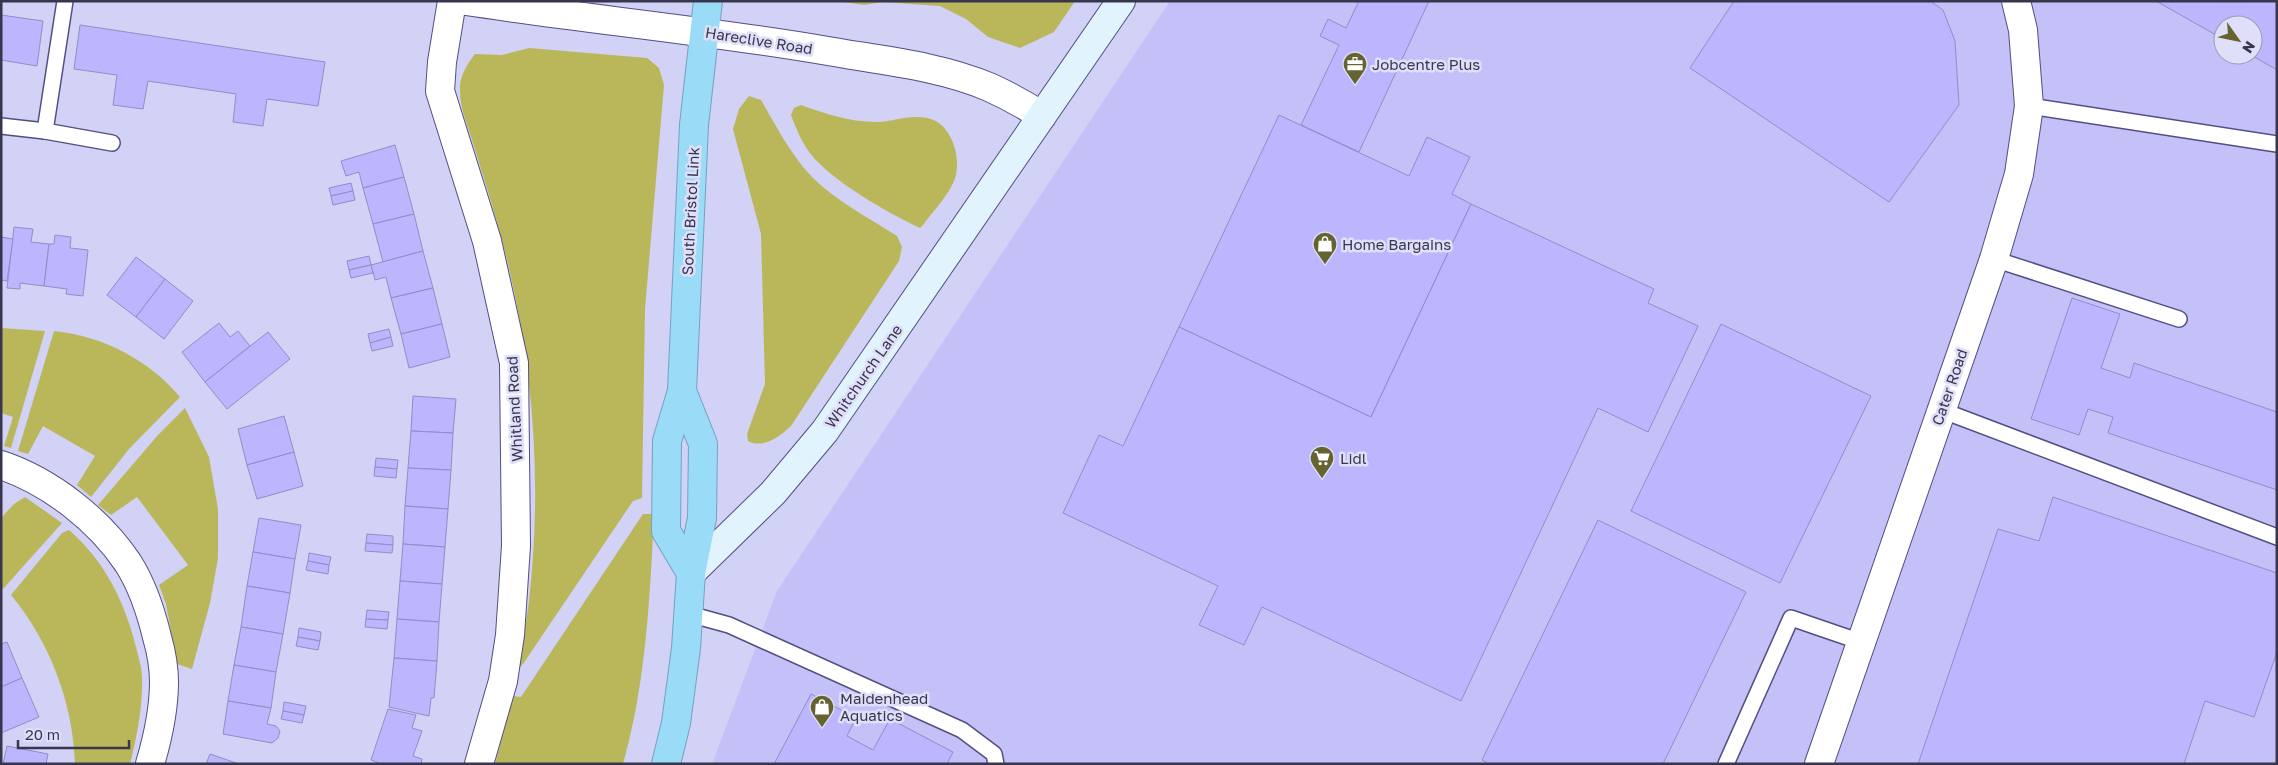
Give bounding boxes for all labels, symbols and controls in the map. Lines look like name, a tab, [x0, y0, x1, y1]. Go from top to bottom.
north arrow	[2213, 15, 2263, 65]
street label: Hareclive Road	[704, 23, 814, 57]
text: N	[2239, 38, 2259, 56]
office icon: Jobcentre Plus	[1342, 51, 1368, 85]
place label: Jobcentre Plus	[1372, 55, 1480, 73]
street label: South Bristol Link	[678, 146, 702, 276]
shop icon: Home Bargains	[1312, 231, 1338, 265]
place label: Home Bargains	[1342, 235, 1451, 253]
street label: Whitchurch Lane	[821, 321, 906, 431]
street label: Cater Road	[1928, 346, 1970, 428]
street label: Whitland Road	[502, 356, 526, 462]
supermarket icon: Lidl	[1309, 445, 1335, 479]
place label: Lidl	[1340, 449, 1367, 467]
place label: Maidenhead Aquatics	[840, 689, 928, 724]
shop icon: Maidenhead Aquatics	[809, 694, 835, 728]
scale bar	[18, 718, 129, 750]
text: 20 m	[25, 725, 60, 743]

